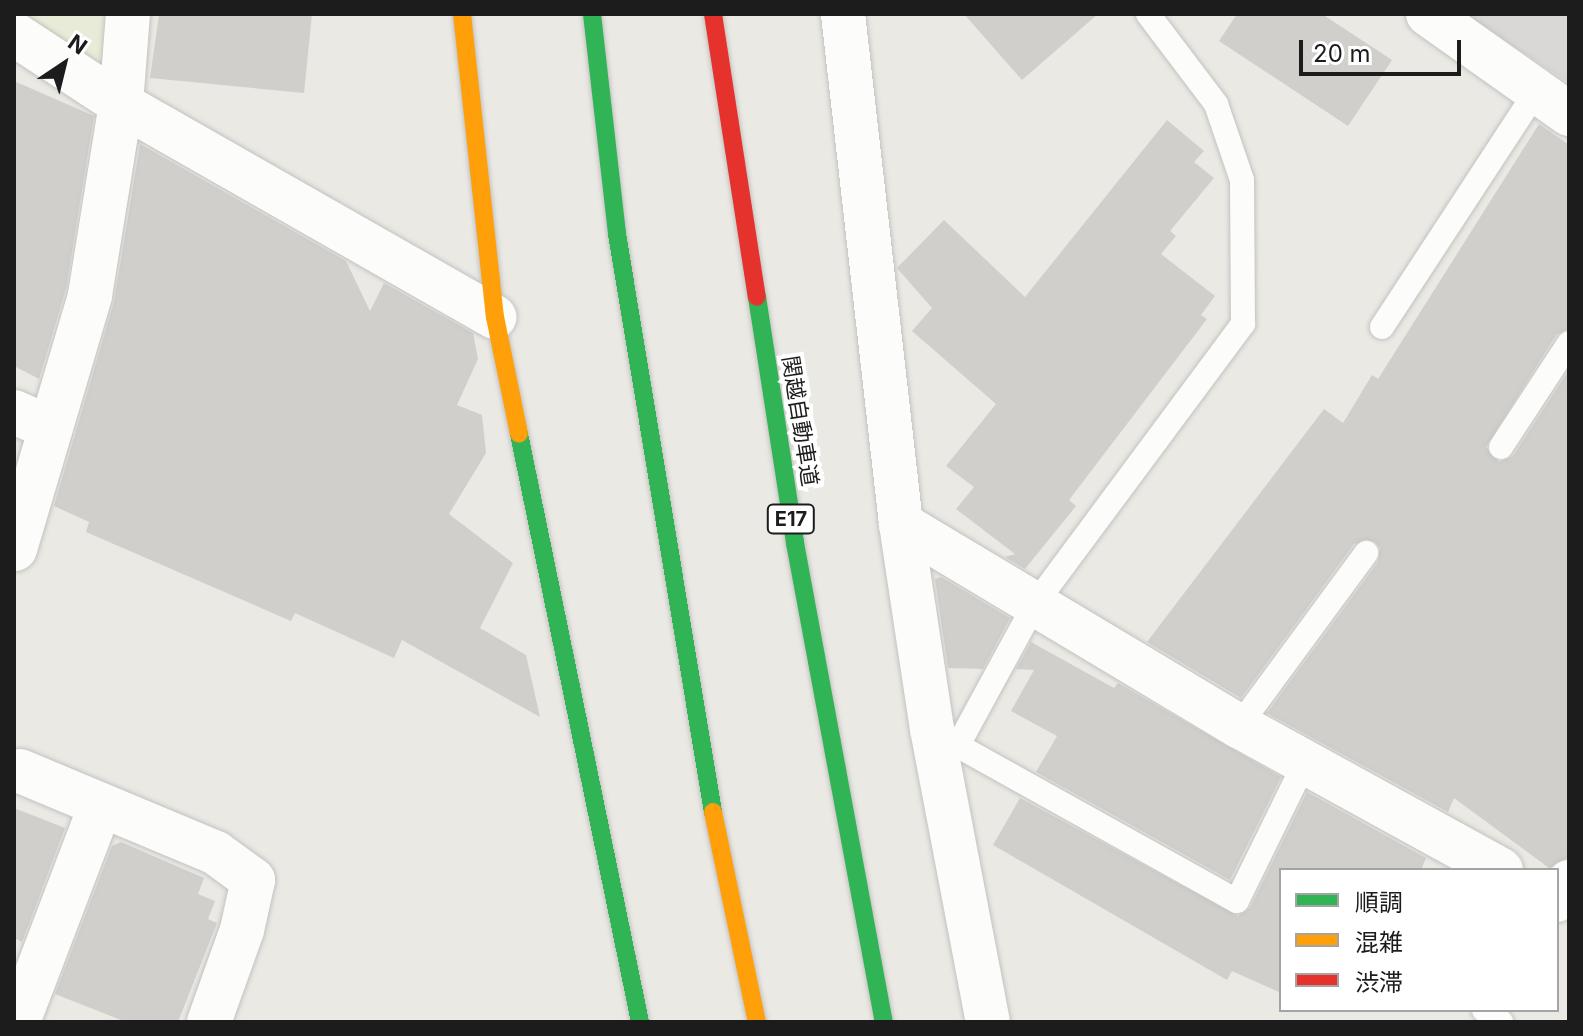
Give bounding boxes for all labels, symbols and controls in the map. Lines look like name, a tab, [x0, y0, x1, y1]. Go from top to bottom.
north arrow	[24, 24, 104, 104]
scale bar	[1303, 24, 1465, 74]
text: N	[63, 29, 92, 60]
text: 20 m	[1313, 39, 1371, 68]
street label: 関越自動車道	[777, 354, 823, 488]
road number: E17	[765, 503, 817, 535]
legend	[1279, 868, 1559, 1012]
text: 順調	[1355, 888, 1403, 917]
text: 混雑	[1355, 928, 1403, 957]
text: 渋滞	[1355, 968, 1403, 997]

